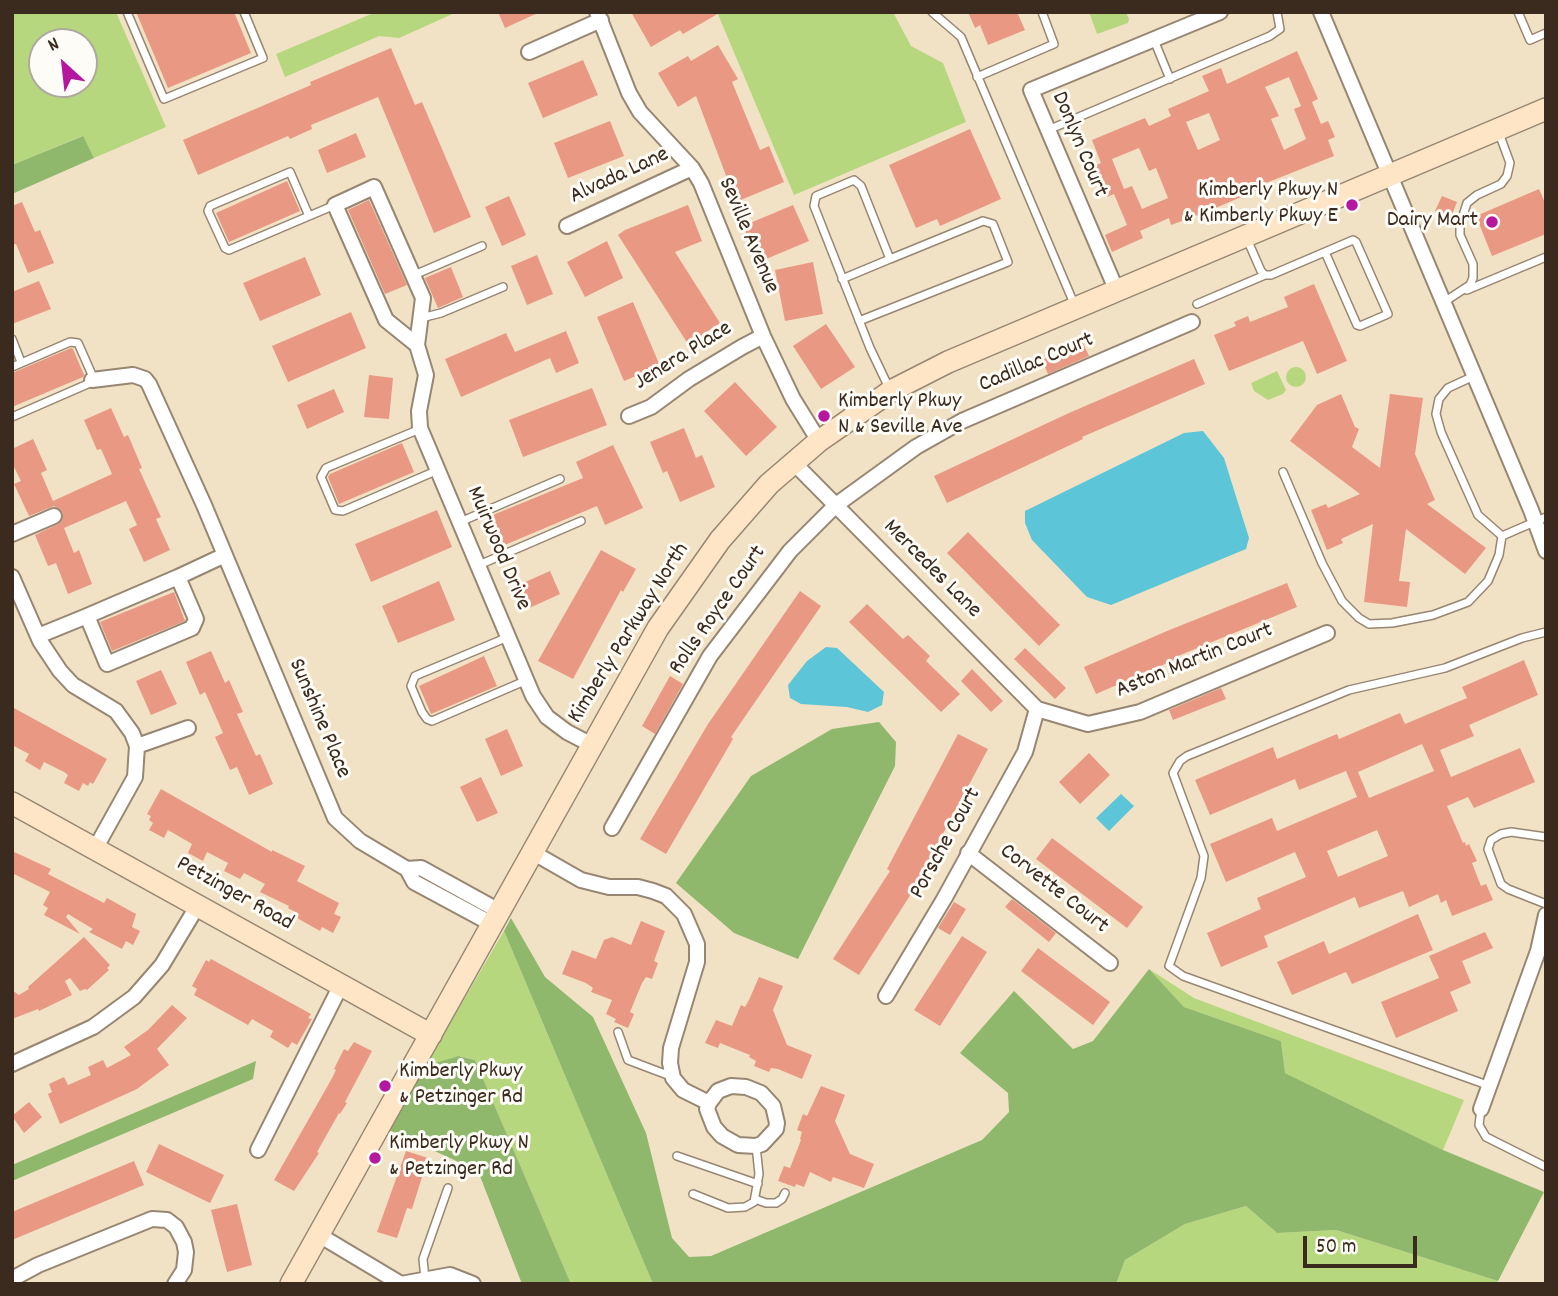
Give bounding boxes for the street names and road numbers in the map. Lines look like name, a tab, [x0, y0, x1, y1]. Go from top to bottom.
street label: Donlyn Court	[1043, 88, 1113, 202]
street label: Alvada Lane	[566, 142, 674, 212]
street label: Seville Avenue	[710, 174, 784, 298]
street label: Jenera Place	[630, 316, 738, 398]
street label: Cadillac Court	[975, 327, 1099, 401]
street label: Muirwood Drive	[459, 483, 535, 615]
street label: Mercedes Lane	[876, 515, 986, 625]
street label: Kimberly Parkway North	[563, 539, 697, 729]
street label: Rolls Royce Court	[664, 541, 774, 681]
street label: Aston Martin Court	[1113, 618, 1277, 706]
street label: Sunshine Place	[280, 655, 356, 783]
street label: Porsche Court	[905, 784, 989, 904]
street label: Corvette Court	[993, 839, 1113, 941]
street label: Petzinger Road	[171, 852, 297, 938]

